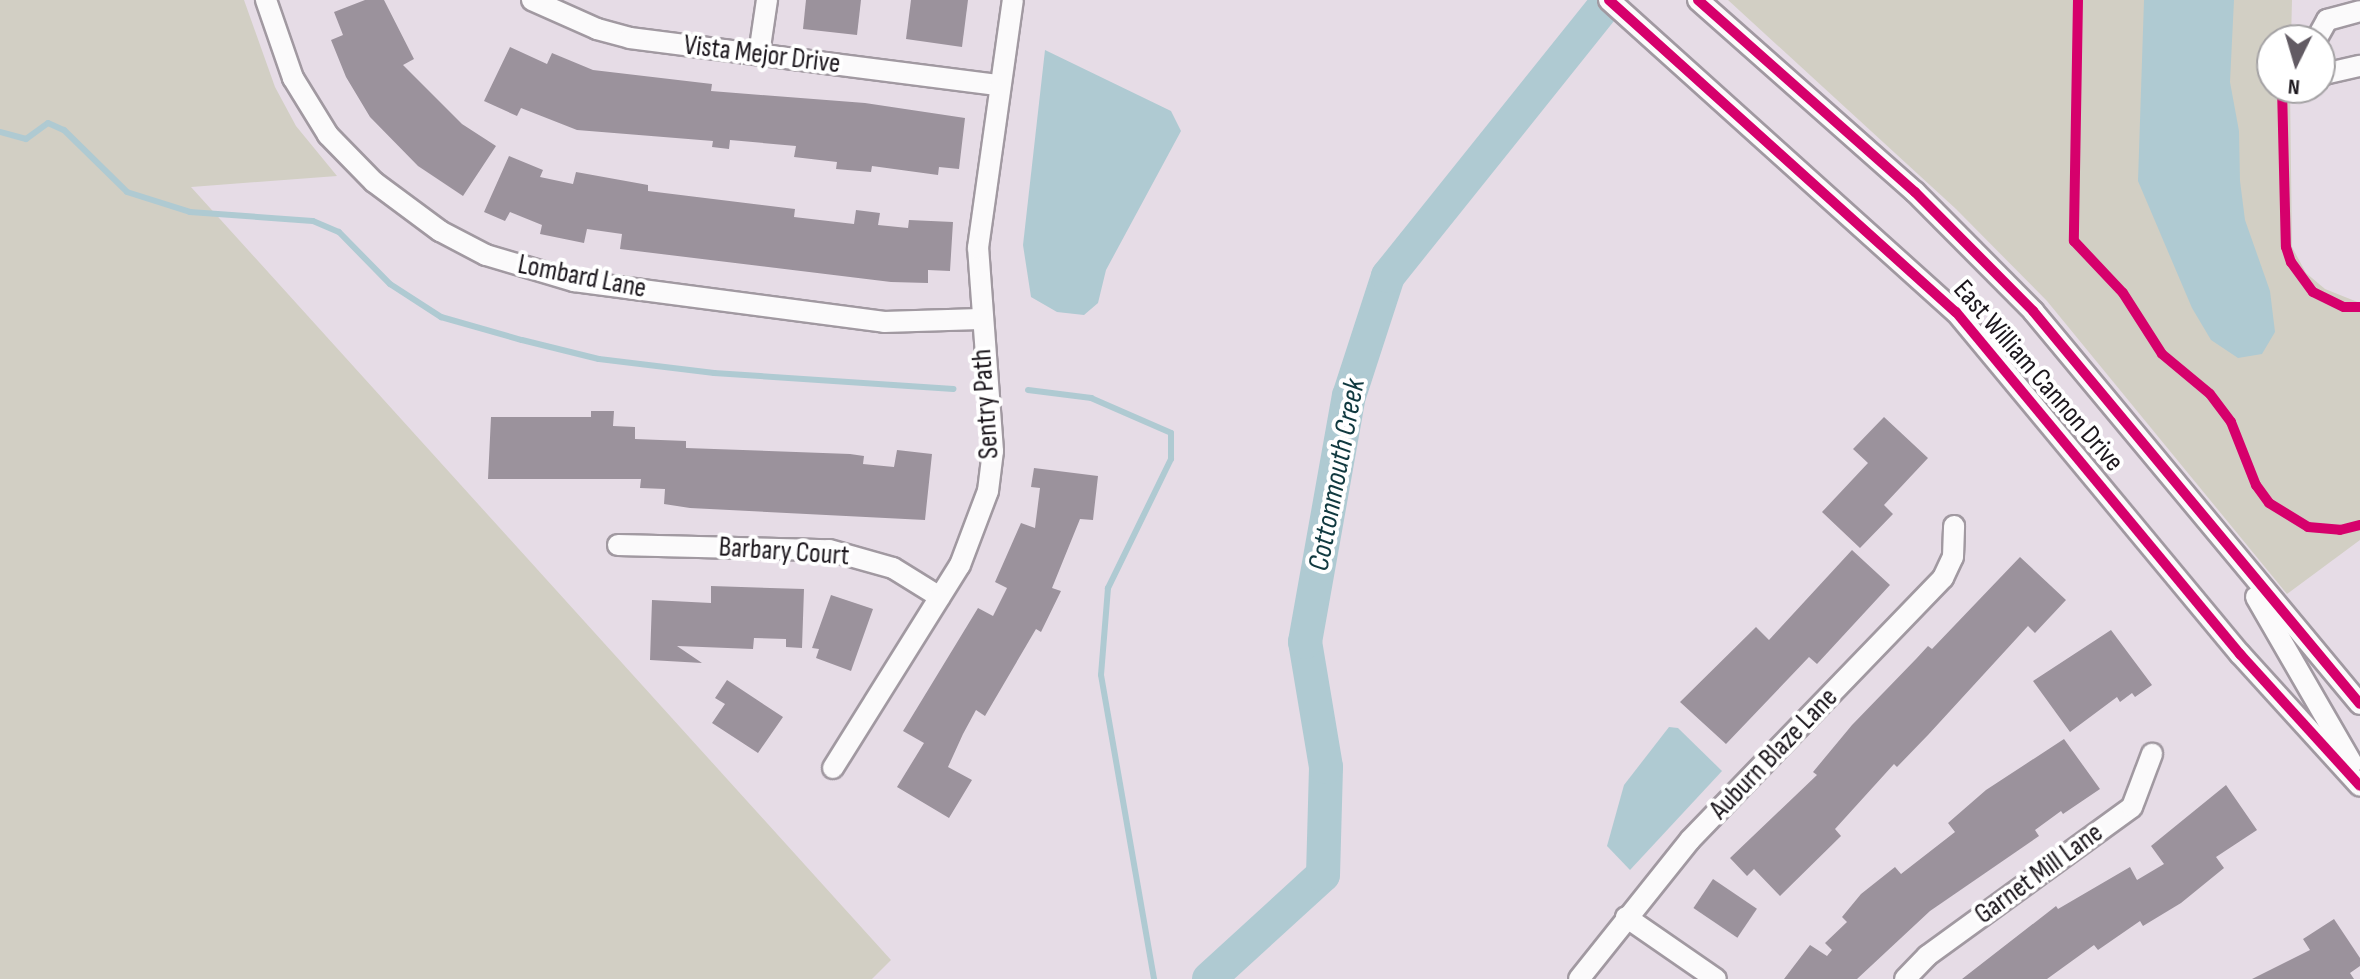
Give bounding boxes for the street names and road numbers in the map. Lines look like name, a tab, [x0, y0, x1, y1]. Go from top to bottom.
street label: Vista Mejor Drive	[682, 29, 842, 81]
street label: Lombard Lane	[515, 248, 649, 306]
street label: East William Cannon Drive	[1946, 273, 2130, 479]
street label: Sentry Path	[965, 348, 1007, 460]
street label: Barbary Court	[718, 531, 850, 573]
street label: Auburn Blaze Lane	[1703, 681, 1845, 827]
street label: Garnet Mill Lane	[1968, 816, 2110, 932]

